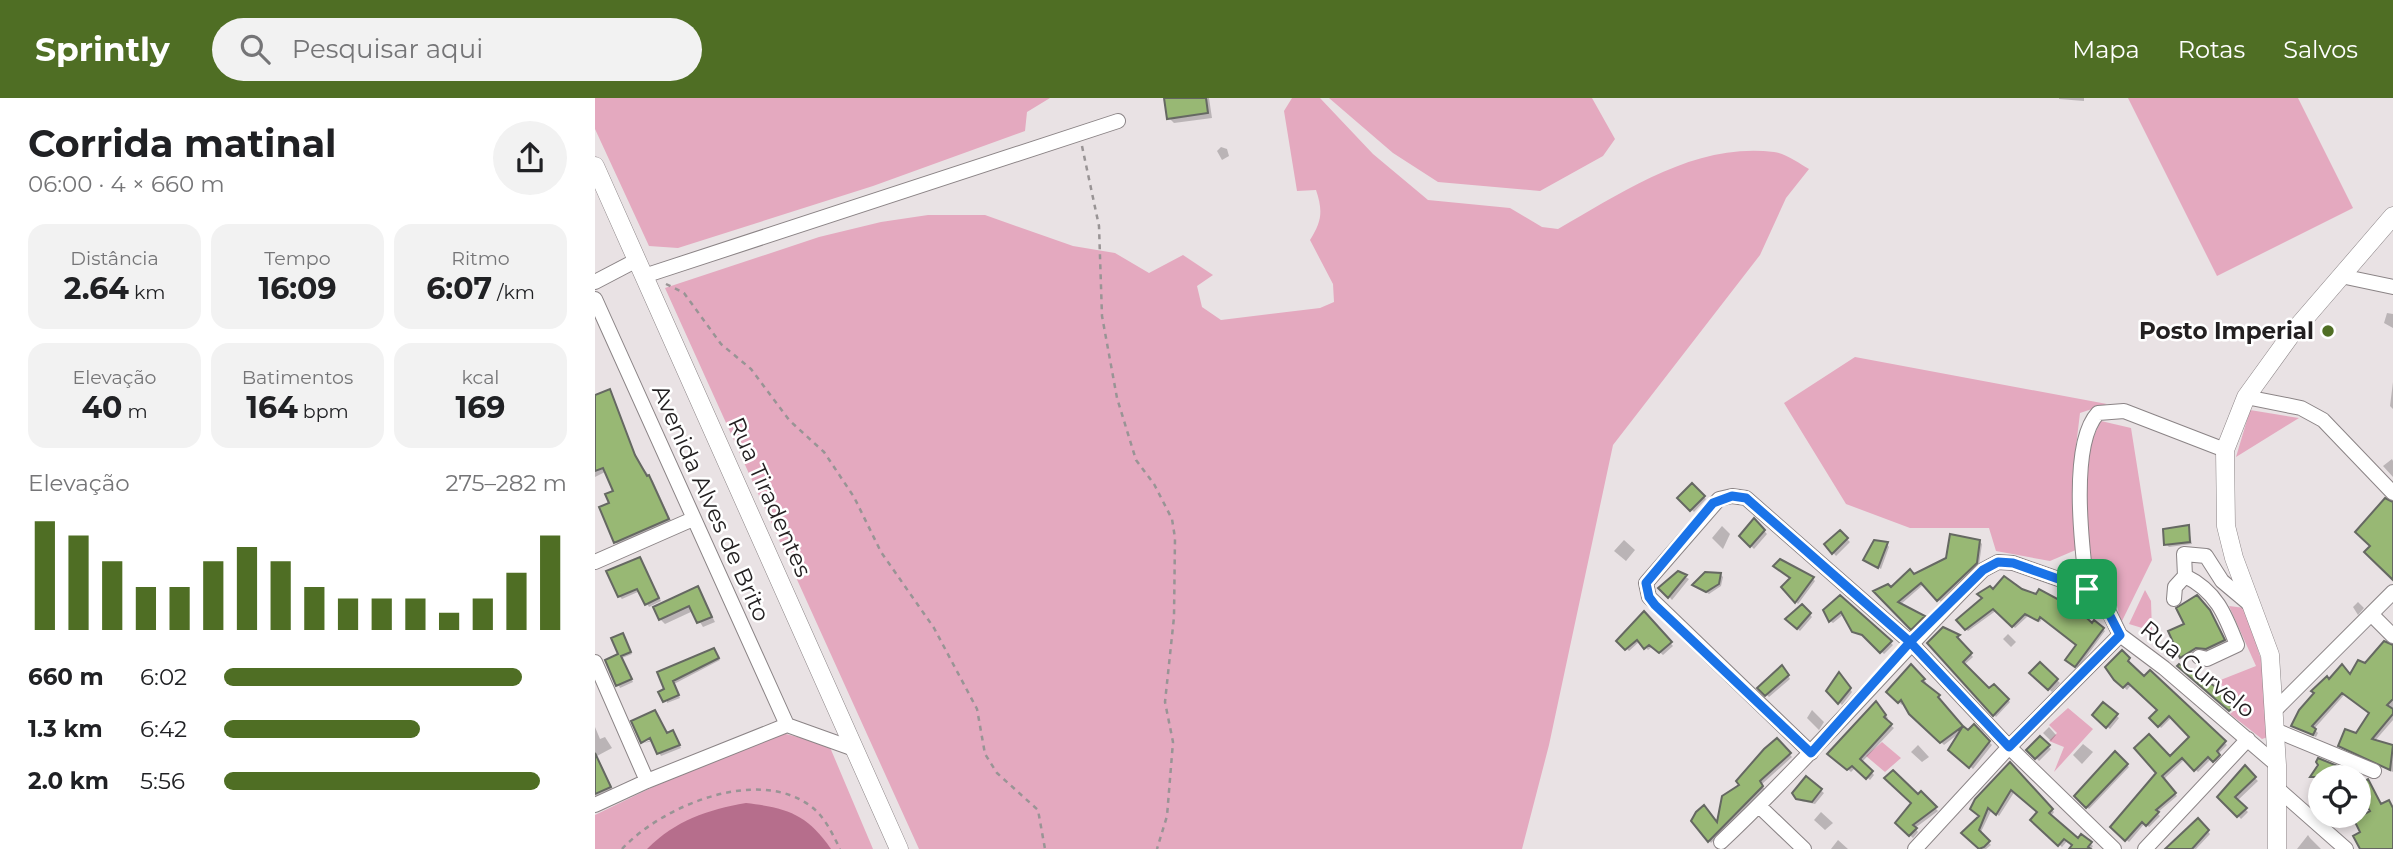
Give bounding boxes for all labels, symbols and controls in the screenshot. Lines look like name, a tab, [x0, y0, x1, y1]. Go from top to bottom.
search box	[212, 18, 702, 81]
text: Sprintly	[35, 29, 170, 69]
icon: search	[236, 30, 274, 68]
text: Pesquisar aqui	[292, 33, 483, 65]
text: Mapa	[2072, 35, 2140, 64]
text: Rotas	[2178, 35, 2245, 64]
text: Salvos	[2283, 35, 2358, 64]
text: Corrida matinal	[28, 120, 337, 167]
button: share	[493, 121, 567, 195]
text: 06:00 · 4 × 660 m	[28, 170, 225, 198]
text: Distância	[70, 247, 159, 270]
text: Tempo	[264, 247, 331, 270]
text: Ritmo	[451, 247, 510, 270]
text: 2.64	[64, 270, 129, 307]
text: 16:09	[258, 270, 337, 307]
text: 6:07	[426, 270, 492, 307]
text: km	[129, 281, 165, 304]
text: /km	[492, 281, 535, 304]
place label: Posto Imperial	[2139, 317, 2314, 345]
marker: Posto Imperial	[2320, 323, 2336, 339]
text: Elevação	[72, 366, 157, 389]
text: Batimentos	[242, 366, 353, 389]
text: kcal	[462, 366, 499, 389]
street label: Avenida Alves de Brito	[646, 380, 776, 626]
text: 40	[81, 389, 122, 426]
text: 164	[246, 389, 298, 426]
text: 169	[456, 389, 505, 426]
text: m	[122, 400, 148, 423]
text: bpm	[298, 400, 349, 423]
street label: Rua Tiradentes	[722, 413, 818, 581]
text: Elevação	[28, 469, 130, 497]
text: 275–282 m	[445, 469, 567, 497]
pin	[2057, 559, 2117, 619]
icon: arrive	[2068, 570, 2106, 608]
street label: Rua Curvelo	[2135, 614, 2261, 724]
text: 660 m	[28, 663, 104, 691]
text: 6:02	[140, 663, 187, 691]
text: 1.3 km	[28, 715, 103, 743]
text: 6:42	[140, 715, 187, 743]
map controls	[2308, 765, 2371, 828]
button: locate	[2308, 765, 2371, 828]
text: 2.0 km	[28, 767, 109, 795]
text: 5:56	[140, 767, 185, 795]

